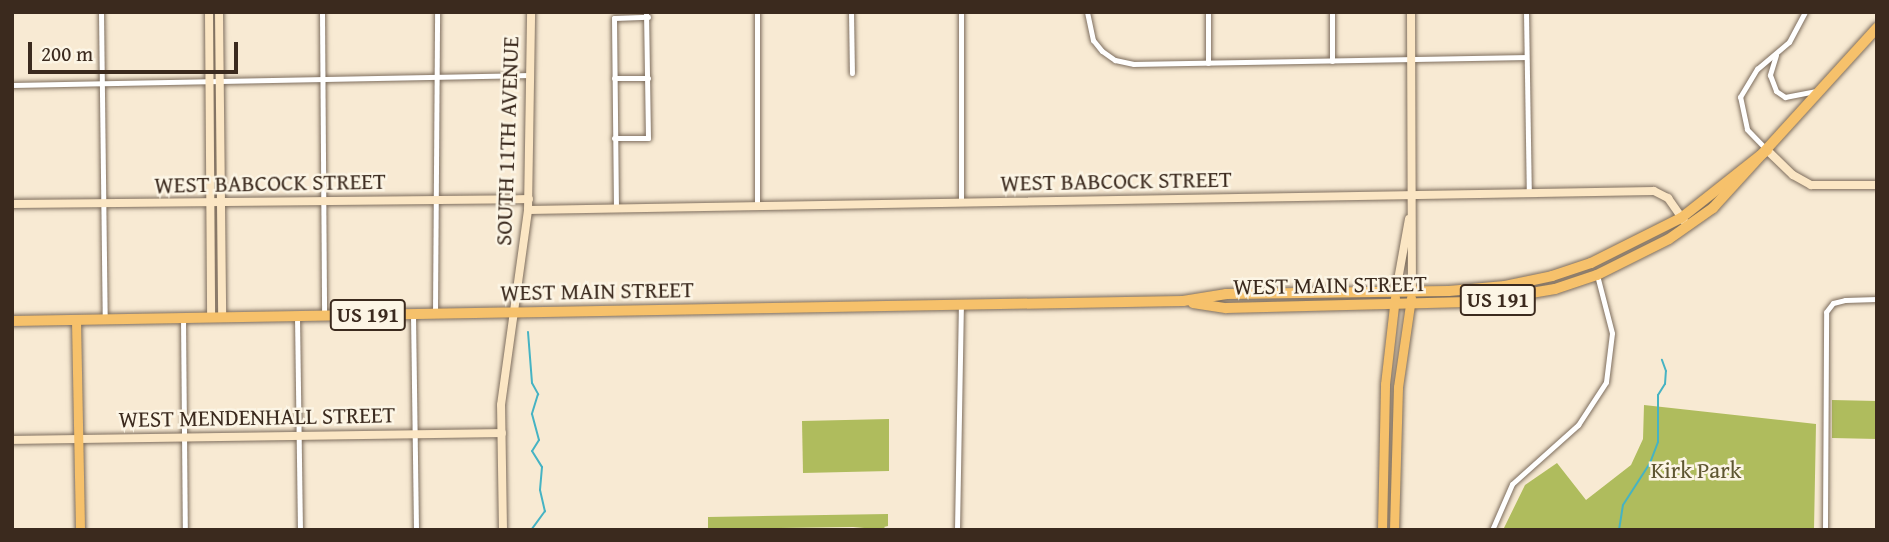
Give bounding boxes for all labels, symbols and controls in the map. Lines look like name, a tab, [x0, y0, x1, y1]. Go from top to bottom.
scale bar	[32, 28, 242, 72]
street label: SOUTH 11TH AVENUE	[490, 36, 524, 246]
text: 200 m	[41, 38, 93, 69]
street label: WEST BABCOCK STREET	[1000, 165, 1232, 197]
street label: WEST BABCOCK STREET	[154, 167, 386, 199]
street label: WEST MAIN STREET	[1233, 270, 1427, 300]
street label: WEST MAIN STREET	[500, 276, 694, 306]
road number: US 191	[1460, 282, 1536, 318]
road number: US 191	[330, 298, 406, 332]
street label: WEST MENDENHALL STREET	[118, 401, 396, 433]
park label: Kirk Park	[1651, 456, 1741, 484]

